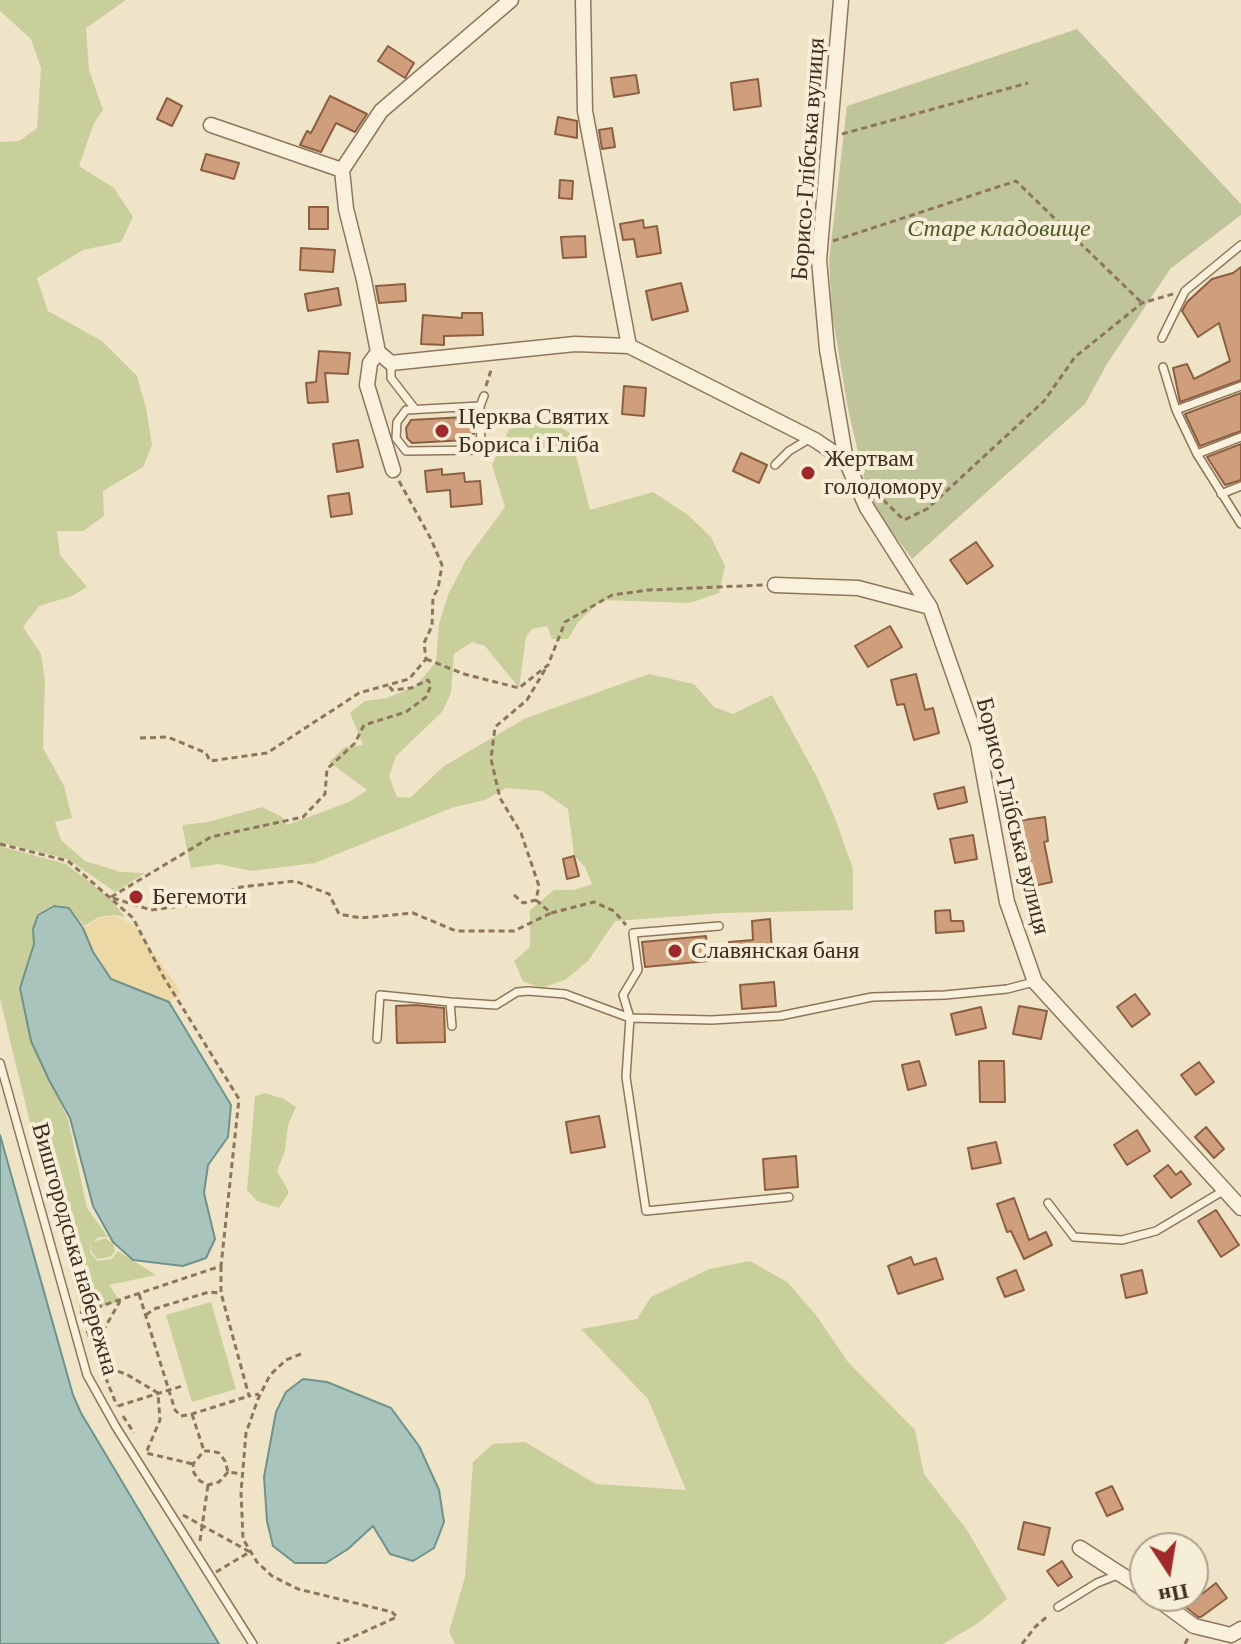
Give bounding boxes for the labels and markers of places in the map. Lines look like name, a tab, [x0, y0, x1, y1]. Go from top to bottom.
place label: Церква Святих Бориса і Гліба	[458, 403, 609, 459]
marker: Церква Святих Бориса і Гліба	[433, 422, 451, 440]
place label: Жертвам голодомору	[824, 445, 943, 501]
marker: Жертвам голодомору	[799, 464, 817, 482]
place label: Бегемоти	[152, 883, 247, 911]
marker: Бегемоти	[127, 888, 145, 906]
place label: Славянская баня	[691, 937, 859, 965]
marker: Славянская баня	[666, 942, 684, 960]

